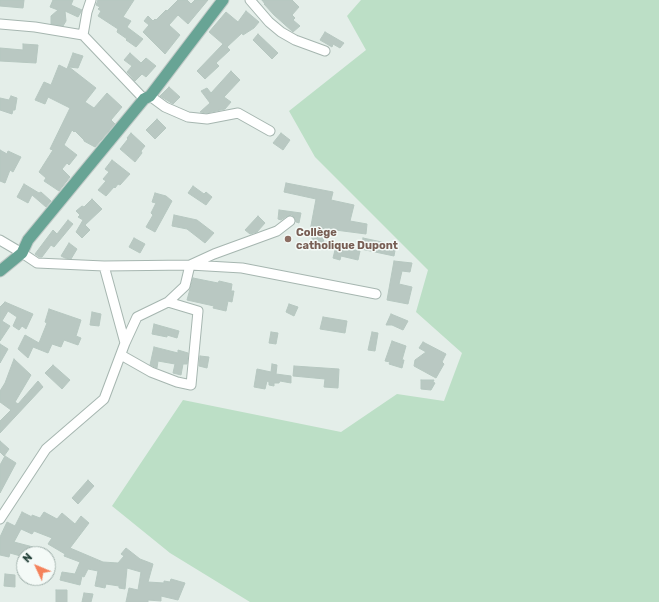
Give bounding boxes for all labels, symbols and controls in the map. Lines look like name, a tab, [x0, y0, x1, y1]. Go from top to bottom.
place label: Collège catholique Dupont	[296, 226, 398, 252]
marker: Collège catholique Dupont	[283, 234, 293, 244]
north arrow	[16, 546, 56, 586]
text: N	[20, 551, 35, 565]

